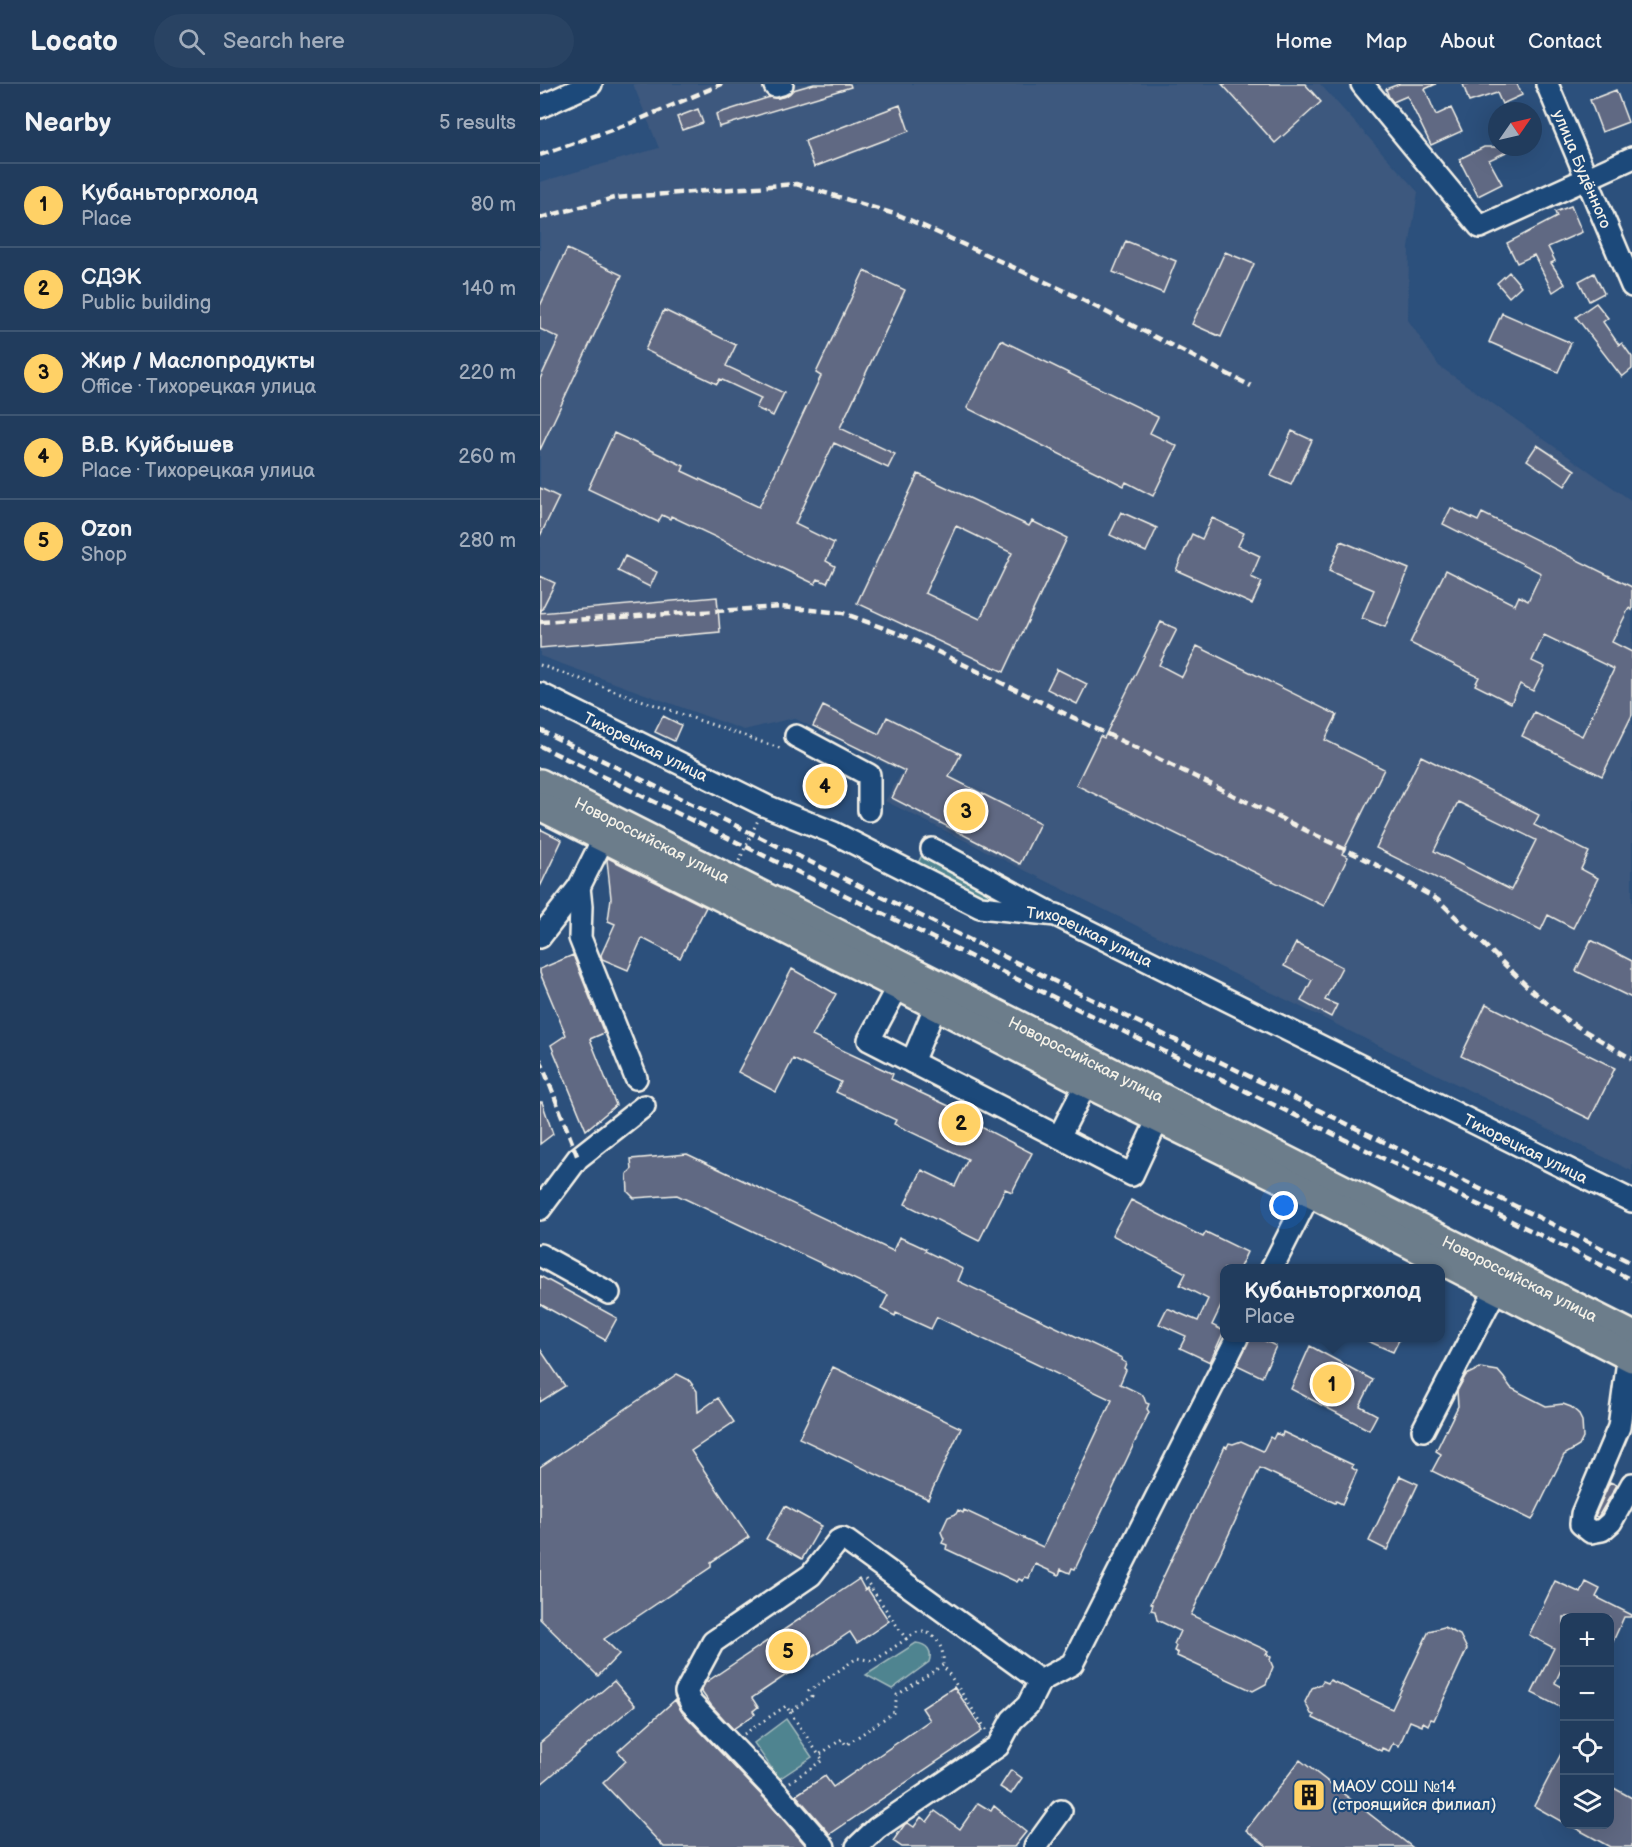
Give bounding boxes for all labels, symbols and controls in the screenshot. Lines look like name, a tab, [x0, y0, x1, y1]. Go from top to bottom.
search box	[154, 14, 574, 68]
text: Locato	[30, 25, 118, 58]
icon: search	[175, 25, 208, 58]
text: Search here	[223, 28, 345, 55]
text: Home	[1275, 29, 1332, 54]
text: Map	[1365, 29, 1407, 54]
text: About	[1440, 29, 1495, 54]
text: Contact	[1528, 29, 1602, 54]
north arrow	[1488, 102, 1542, 156]
street label: улица Будённого	[1548, 107, 1615, 231]
text: Nearby	[24, 108, 111, 139]
text: 5 results	[439, 111, 516, 135]
text: Кубаньторгхолод	[81, 180, 258, 207]
text: 1	[39, 193, 48, 217]
text: 80 m	[471, 193, 516, 217]
text: Place	[81, 207, 132, 231]
text: СДЭК	[81, 264, 141, 291]
text: 2	[38, 277, 49, 301]
text: 140 m	[462, 277, 516, 301]
text: Public building	[81, 291, 211, 315]
text: Жир / Маслопродукты	[81, 348, 315, 375]
text: 3	[38, 361, 49, 385]
text: 220 m	[459, 361, 516, 385]
text: Office · Тихорецкая улица	[81, 375, 316, 399]
text: В.В. Куйбышев	[81, 432, 234, 459]
text: 4	[38, 445, 49, 469]
text: 260 m	[458, 445, 516, 469]
text: Place · Тихорецкая улица	[81, 459, 315, 483]
text: Ozon	[81, 516, 132, 543]
text: 5	[38, 529, 49, 553]
text: 280 m	[459, 529, 516, 553]
text: Shop	[81, 543, 127, 567]
street label: Тихорецкая улица	[580, 709, 711, 787]
pin: 4	[806, 764, 844, 808]
pin: 3	[946, 788, 986, 834]
street label: Новороссийская улица	[571, 794, 733, 889]
street label: Тихорецкая улица	[1025, 904, 1156, 973]
street label: Новороссийская улица	[1005, 1013, 1167, 1108]
pin: 2	[942, 1100, 980, 1146]
street label: Тихорецкая улица	[1460, 1111, 1591, 1189]
your location	[1269, 1191, 1298, 1220]
street label: Новороссийская улица	[1439, 1233, 1600, 1327]
popup	[1220, 1264, 1445, 1342]
text: Кубаньторгхолод	[1244, 1278, 1421, 1305]
text: Place	[1244, 1305, 1295, 1329]
pin: 1	[1312, 1362, 1352, 1406]
map controls	[1560, 1613, 1614, 1829]
button: +	[1560, 1613, 1614, 1667]
pin: 5	[768, 1628, 808, 1674]
button: −	[1560, 1667, 1614, 1721]
button: locate	[1560, 1721, 1614, 1775]
button: layers	[1560, 1775, 1614, 1829]
building icon: МАОУ СОШ №14 (строящийся филиал)	[1291, 1777, 1327, 1813]
place label: МАОУ СОШ №14 (строящийся филиал)	[1332, 1778, 1496, 1815]

